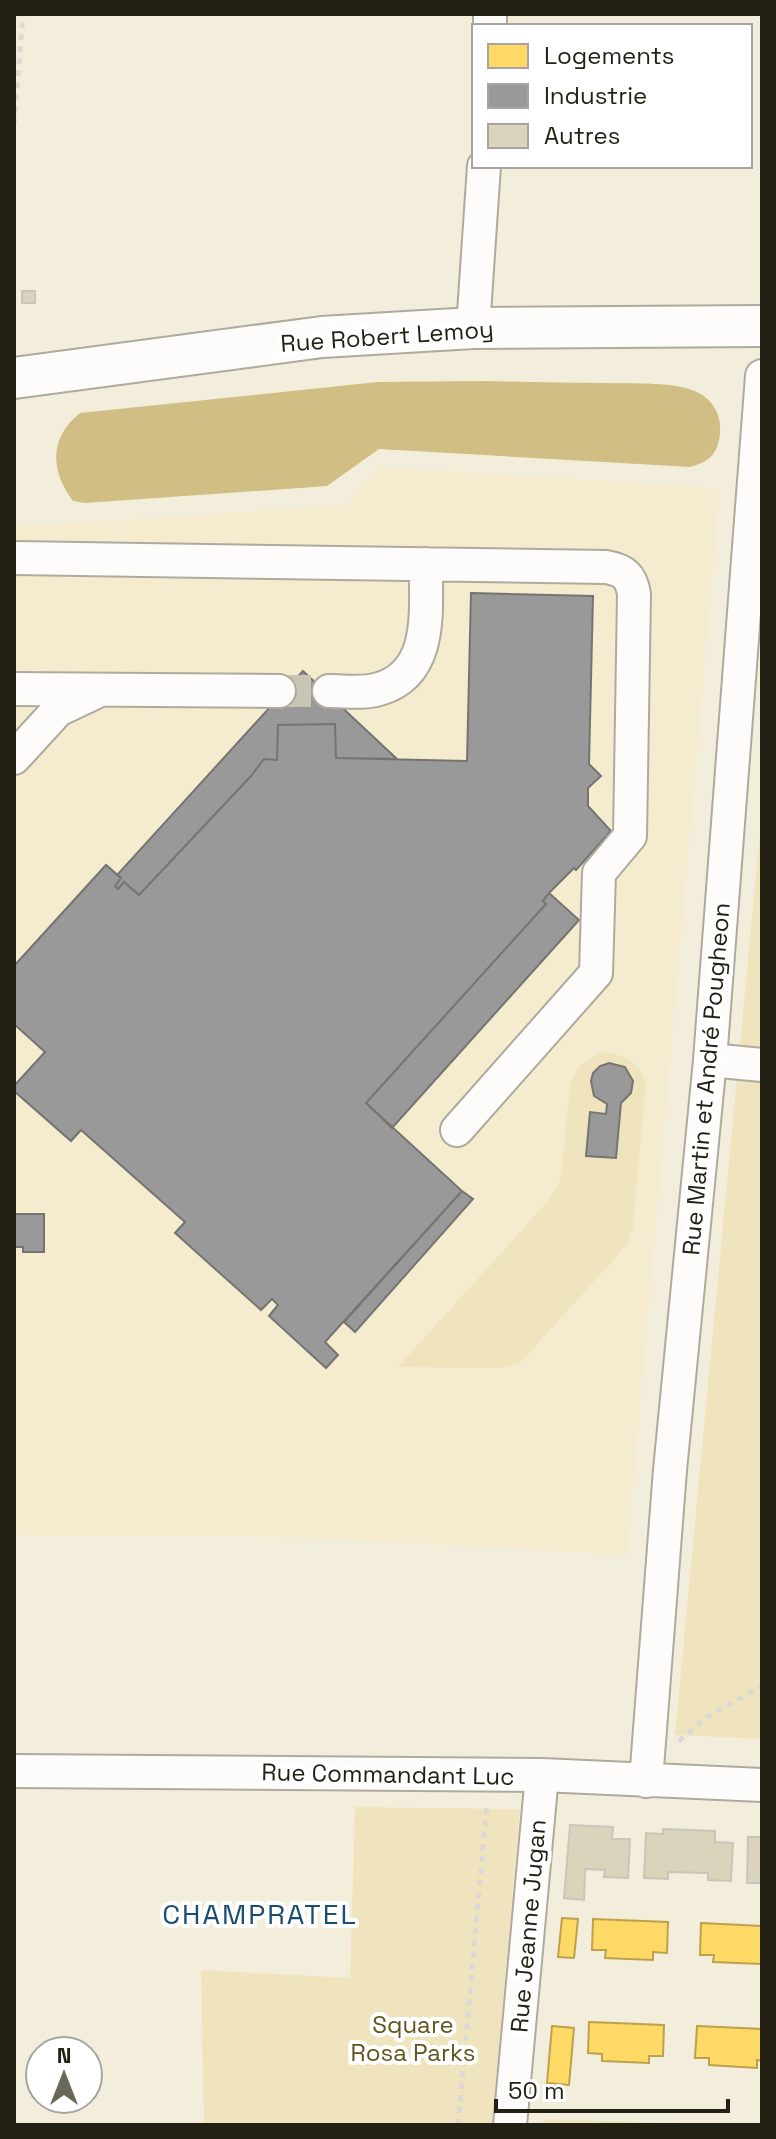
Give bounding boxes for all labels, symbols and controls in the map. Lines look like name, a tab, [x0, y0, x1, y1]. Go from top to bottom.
legend	[472, 24, 752, 168]
text: Logements	[544, 40, 674, 71]
text: Industrie	[544, 80, 647, 111]
text: Autres	[544, 120, 620, 151]
street label: Rue Robert Lemoy	[279, 313, 495, 359]
street label: Rue Martin et André Pougheon	[675, 901, 737, 1257]
street label: Rue Commandant Luc	[261, 1756, 515, 1792]
street label: Rue Jeanne Jugan	[503, 1818, 553, 2034]
district label: CHAMPRATEL	[162, 1896, 358, 1932]
park label: Square Rosa Parks	[351, 2009, 475, 2068]
north arrow	[24, 2035, 104, 2115]
text: N	[57, 2041, 71, 2069]
scale bar	[496, 2063, 728, 2113]
text: 50 m	[508, 2075, 565, 2106]

